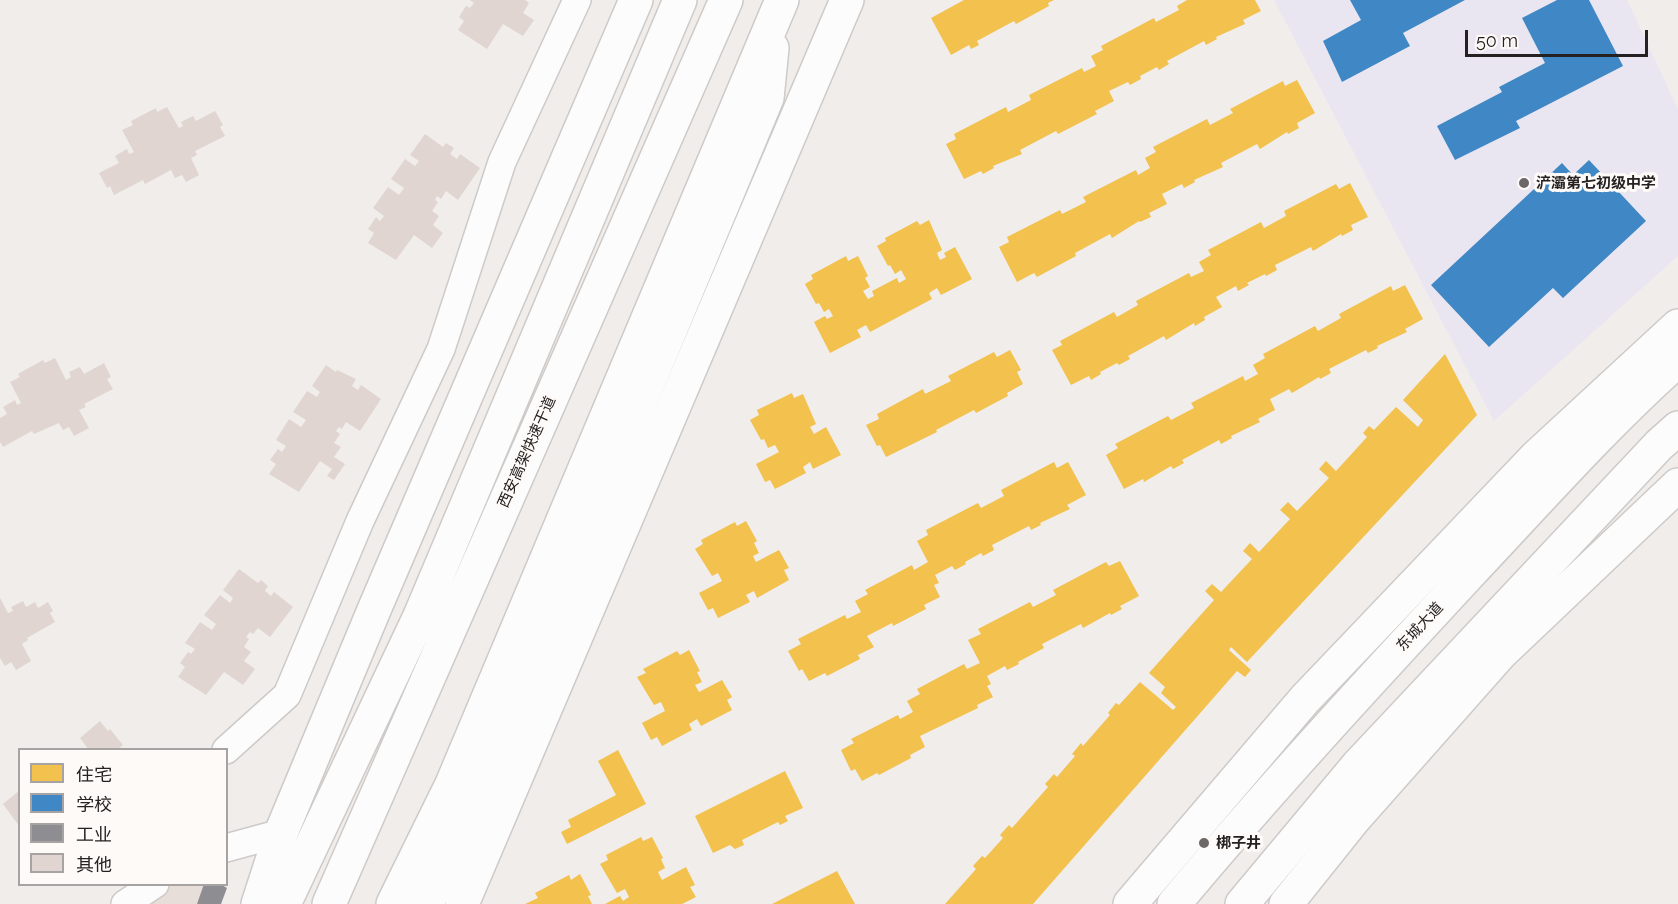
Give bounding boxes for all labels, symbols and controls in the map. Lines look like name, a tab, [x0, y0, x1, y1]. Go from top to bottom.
scale bar	[1468, 18, 1651, 56]
text: 50 m	[1476, 30, 1518, 51]
place label: 浐灞第七初级中学	[1536, 174, 1656, 192]
marker: 浐灞第七初级中学	[1517, 176, 1531, 190]
street label: 西安高架快速干道	[494, 394, 560, 510]
street label: 东城大道	[1393, 599, 1447, 655]
legend	[18, 748, 228, 886]
text: 住宅	[76, 764, 112, 785]
text: 学校	[76, 794, 112, 815]
text: 工业	[76, 824, 112, 845]
place label: 梆子井	[1216, 834, 1261, 852]
marker: 梆子井	[1197, 836, 1211, 850]
text: 其他	[76, 854, 112, 875]

